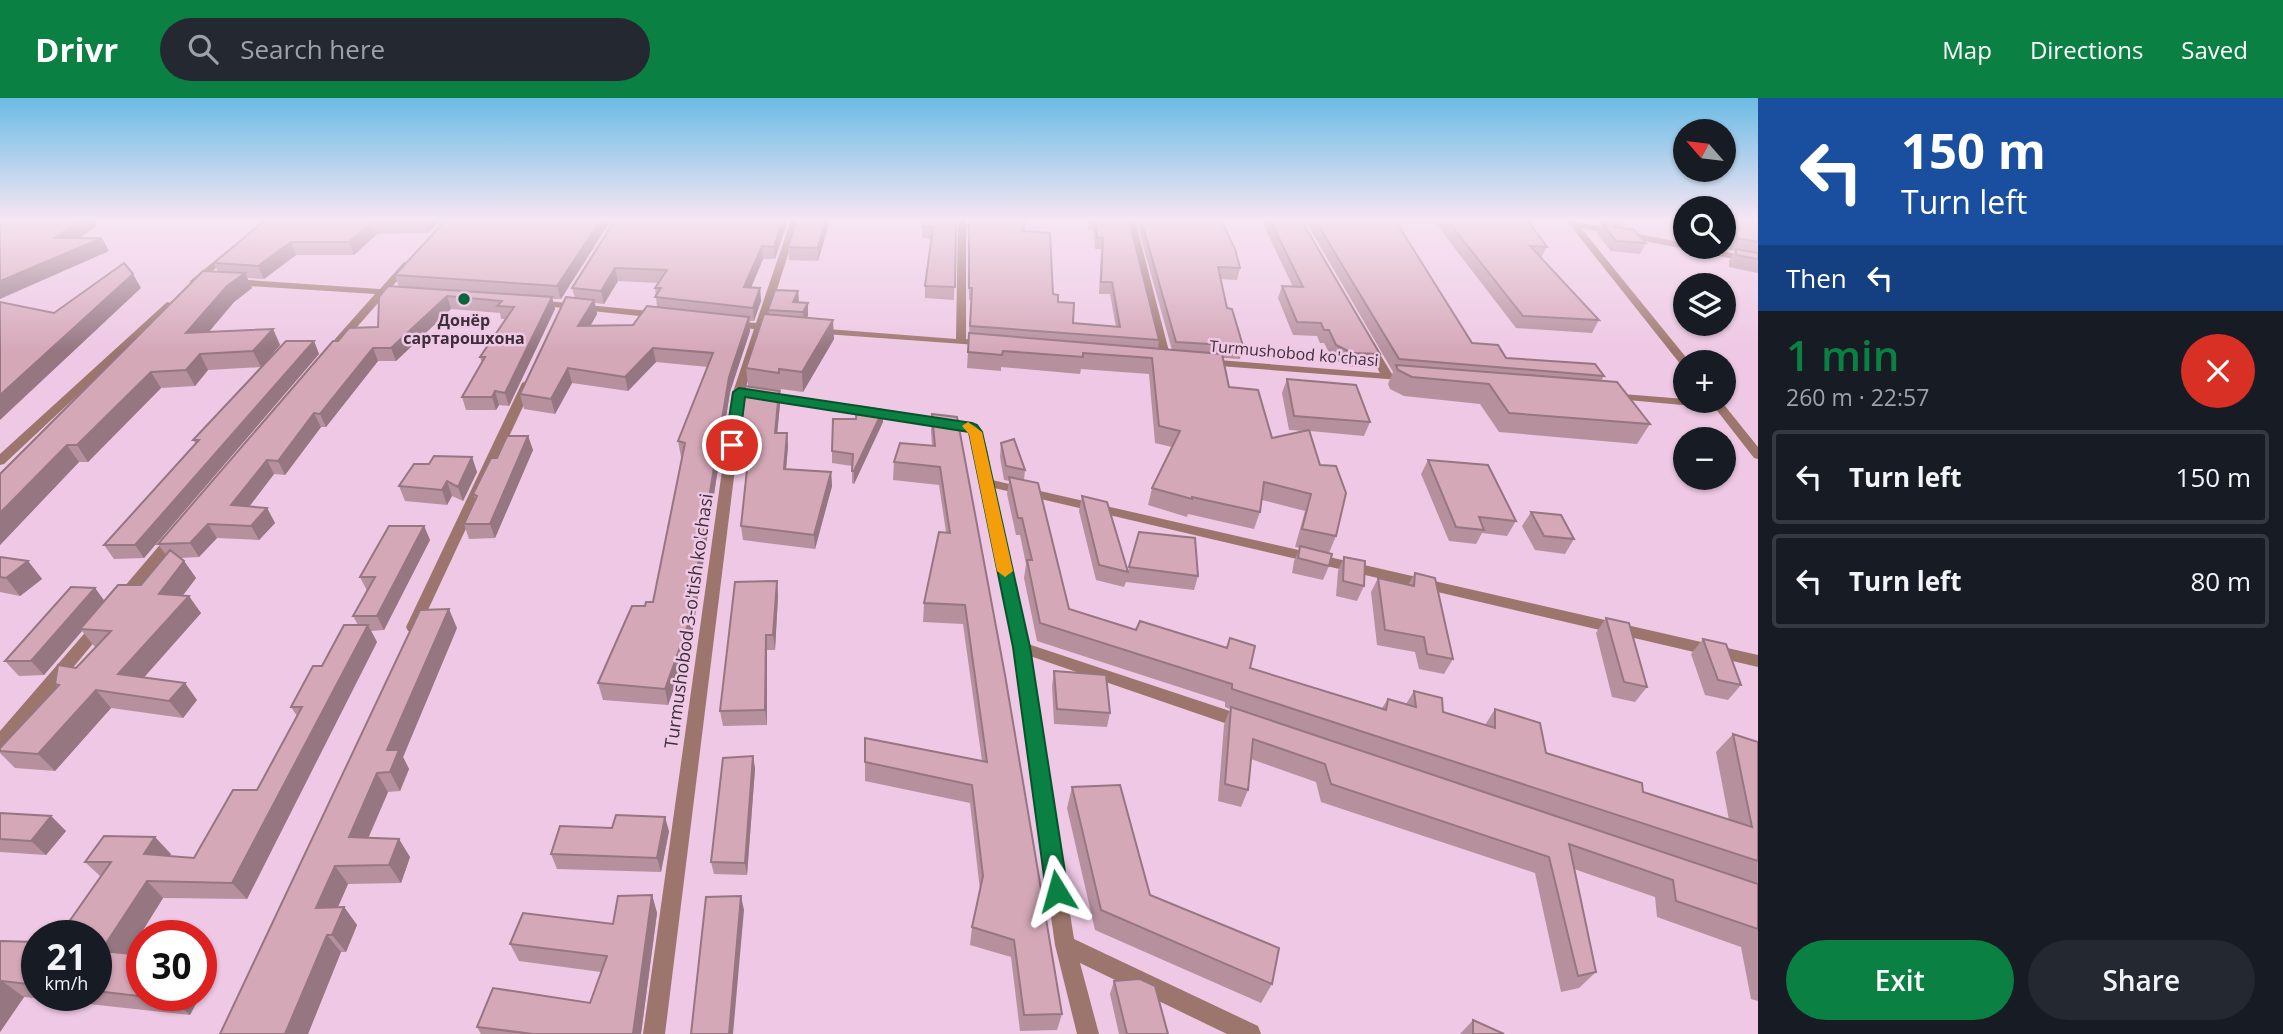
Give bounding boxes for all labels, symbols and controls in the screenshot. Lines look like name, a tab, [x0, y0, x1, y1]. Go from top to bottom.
search box	[160, 18, 650, 81]
text: Drivr	[35, 27, 118, 72]
icon: search	[184, 30, 222, 68]
text: Search here	[240, 31, 385, 67]
text: Map	[1942, 33, 1992, 66]
text: Directions	[2030, 33, 2143, 66]
text: Saved	[2181, 33, 2248, 66]
text: 150 m	[1901, 117, 2046, 183]
north arrow	[1673, 119, 1736, 182]
map controls	[1673, 119, 1736, 490]
icon: left	[1786, 126, 1877, 217]
text: Turn left	[1901, 180, 2027, 223]
button: search	[1673, 196, 1736, 259]
icon: left	[1861, 259, 1899, 297]
text: Then	[1786, 260, 1847, 296]
button: layers	[1673, 273, 1736, 336]
marker: Донёр сартарошхона	[456, 291, 472, 307]
place label: Донёр сартарошхона	[403, 309, 525, 349]
text: 1 min	[1786, 326, 1899, 383]
button: close	[2181, 334, 2255, 408]
street label: Turmushobod ko'chasi	[1208, 335, 1380, 371]
button: +	[1673, 350, 1736, 413]
text: 260 m · 22:57	[1786, 381, 1929, 413]
pin	[702, 415, 762, 475]
icon: arrive	[713, 426, 751, 464]
button: −	[1673, 427, 1736, 490]
icon: left	[1790, 458, 1828, 496]
text: Turn left	[1849, 459, 1961, 495]
text: 150 m	[2176, 459, 2251, 495]
street label: Turmushobod 3-o'tish ko'chasi	[658, 492, 718, 750]
icon: left	[1790, 562, 1828, 600]
text: Turn left	[1849, 563, 1961, 599]
text: 80 m	[2190, 563, 2251, 599]
position arrow	[1020, 854, 1094, 928]
speed limit sign: 30	[126, 920, 217, 1011]
text: 21	[46, 933, 87, 980]
button: Exit	[1786, 940, 2014, 1020]
button: Share	[2028, 940, 2255, 1020]
text: km/h	[45, 971, 88, 995]

